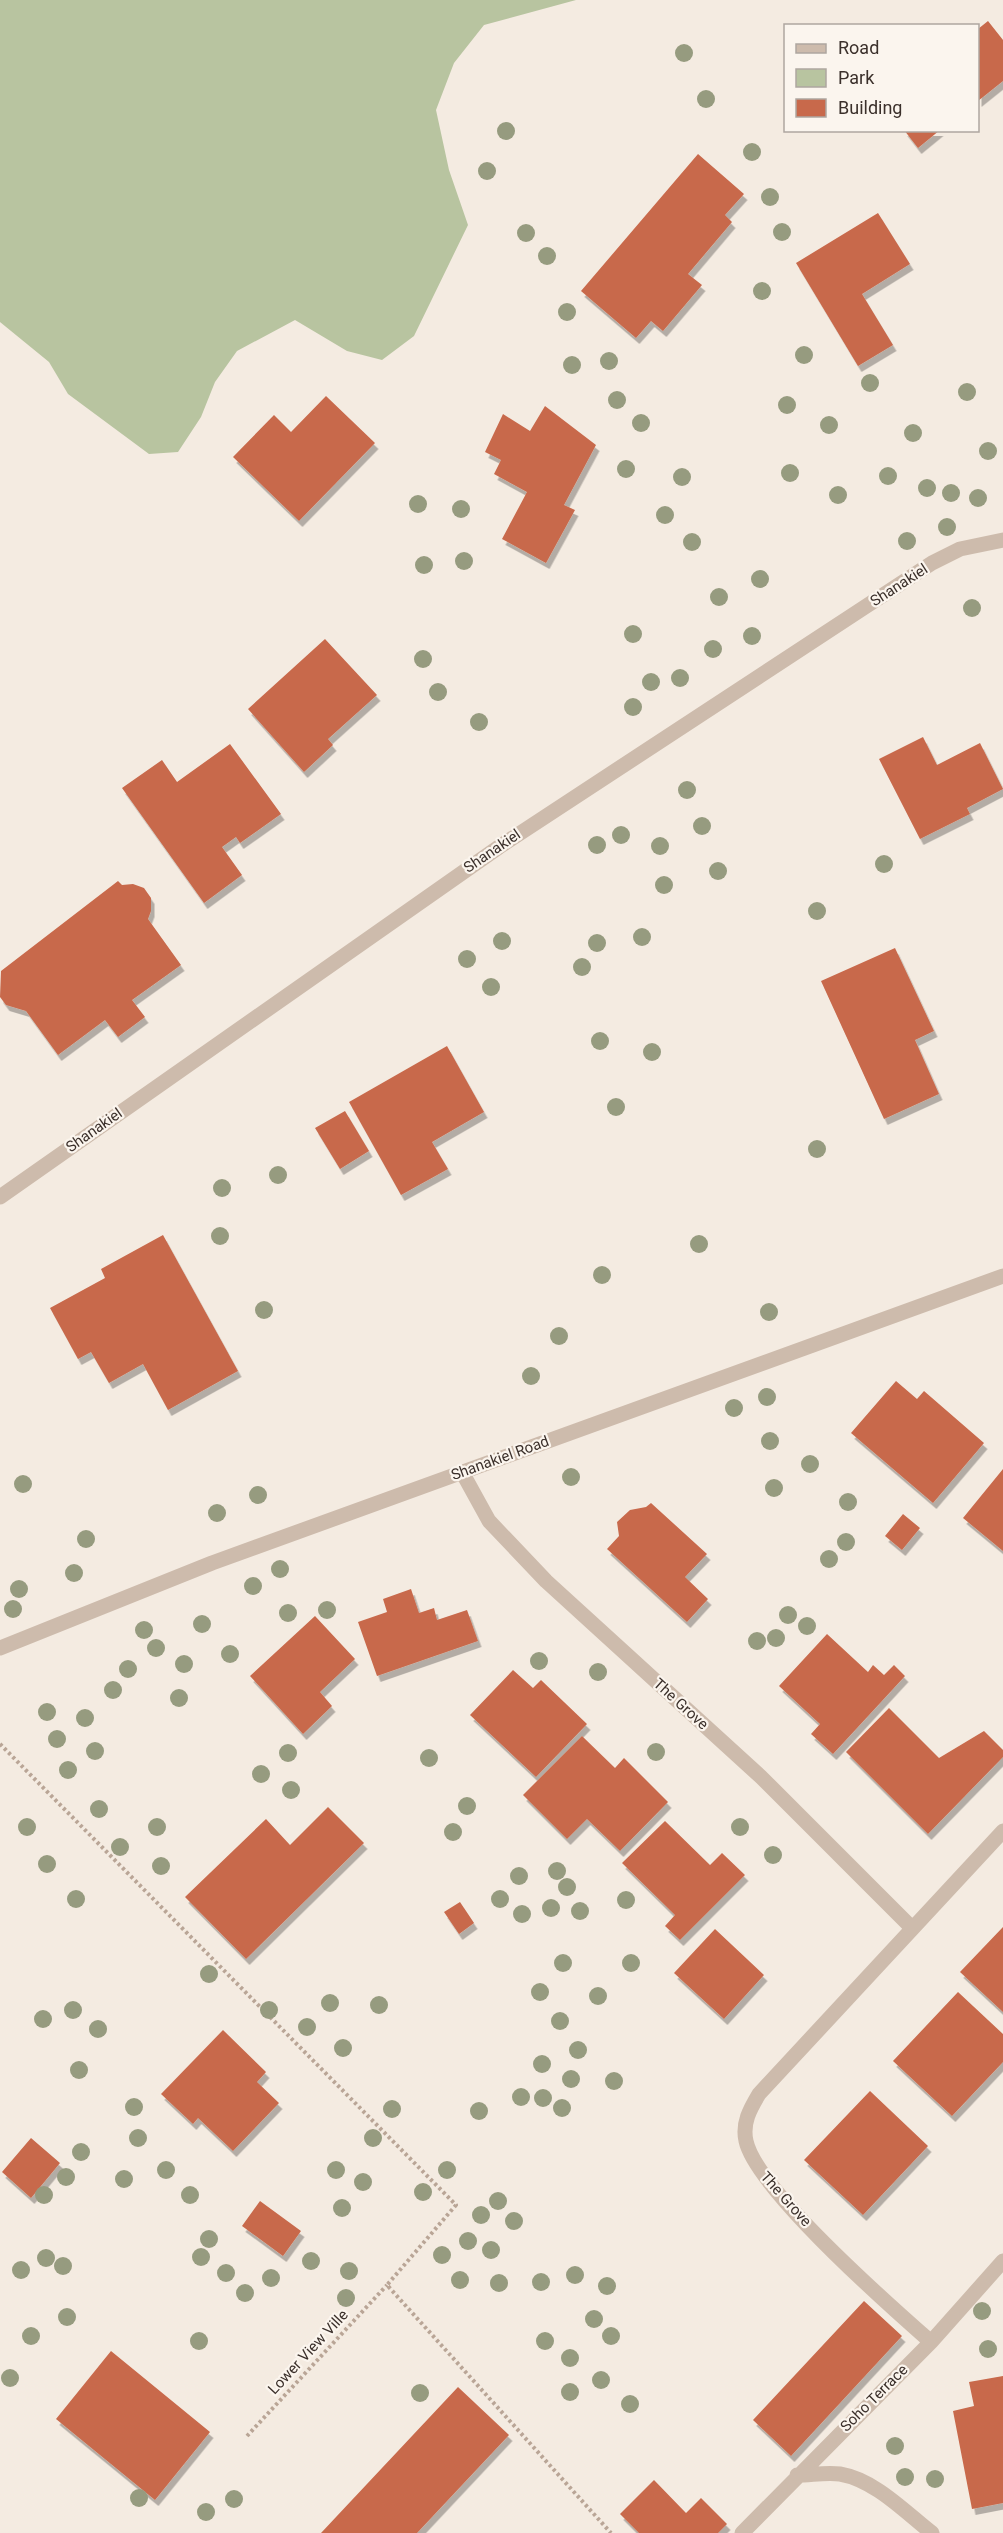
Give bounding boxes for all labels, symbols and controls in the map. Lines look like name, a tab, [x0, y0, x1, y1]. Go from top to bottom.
legend	[784, 24, 979, 132]
text: Road	[838, 37, 879, 58]
text: Park	[838, 67, 875, 88]
text: Building	[838, 97, 902, 118]
street label: Shanakiel	[867, 560, 931, 610]
street label: Shanakiel	[460, 825, 524, 877]
street label: Shanakiel	[62, 1104, 126, 1156]
street label: Shanakiel Road	[449, 1432, 551, 1484]
street label: The Grove	[650, 1675, 712, 1733]
street label: The Grove	[757, 2168, 815, 2230]
street label: Lower View Ville	[264, 2306, 352, 2398]
street label: Soho Terrace	[837, 2361, 911, 2435]

